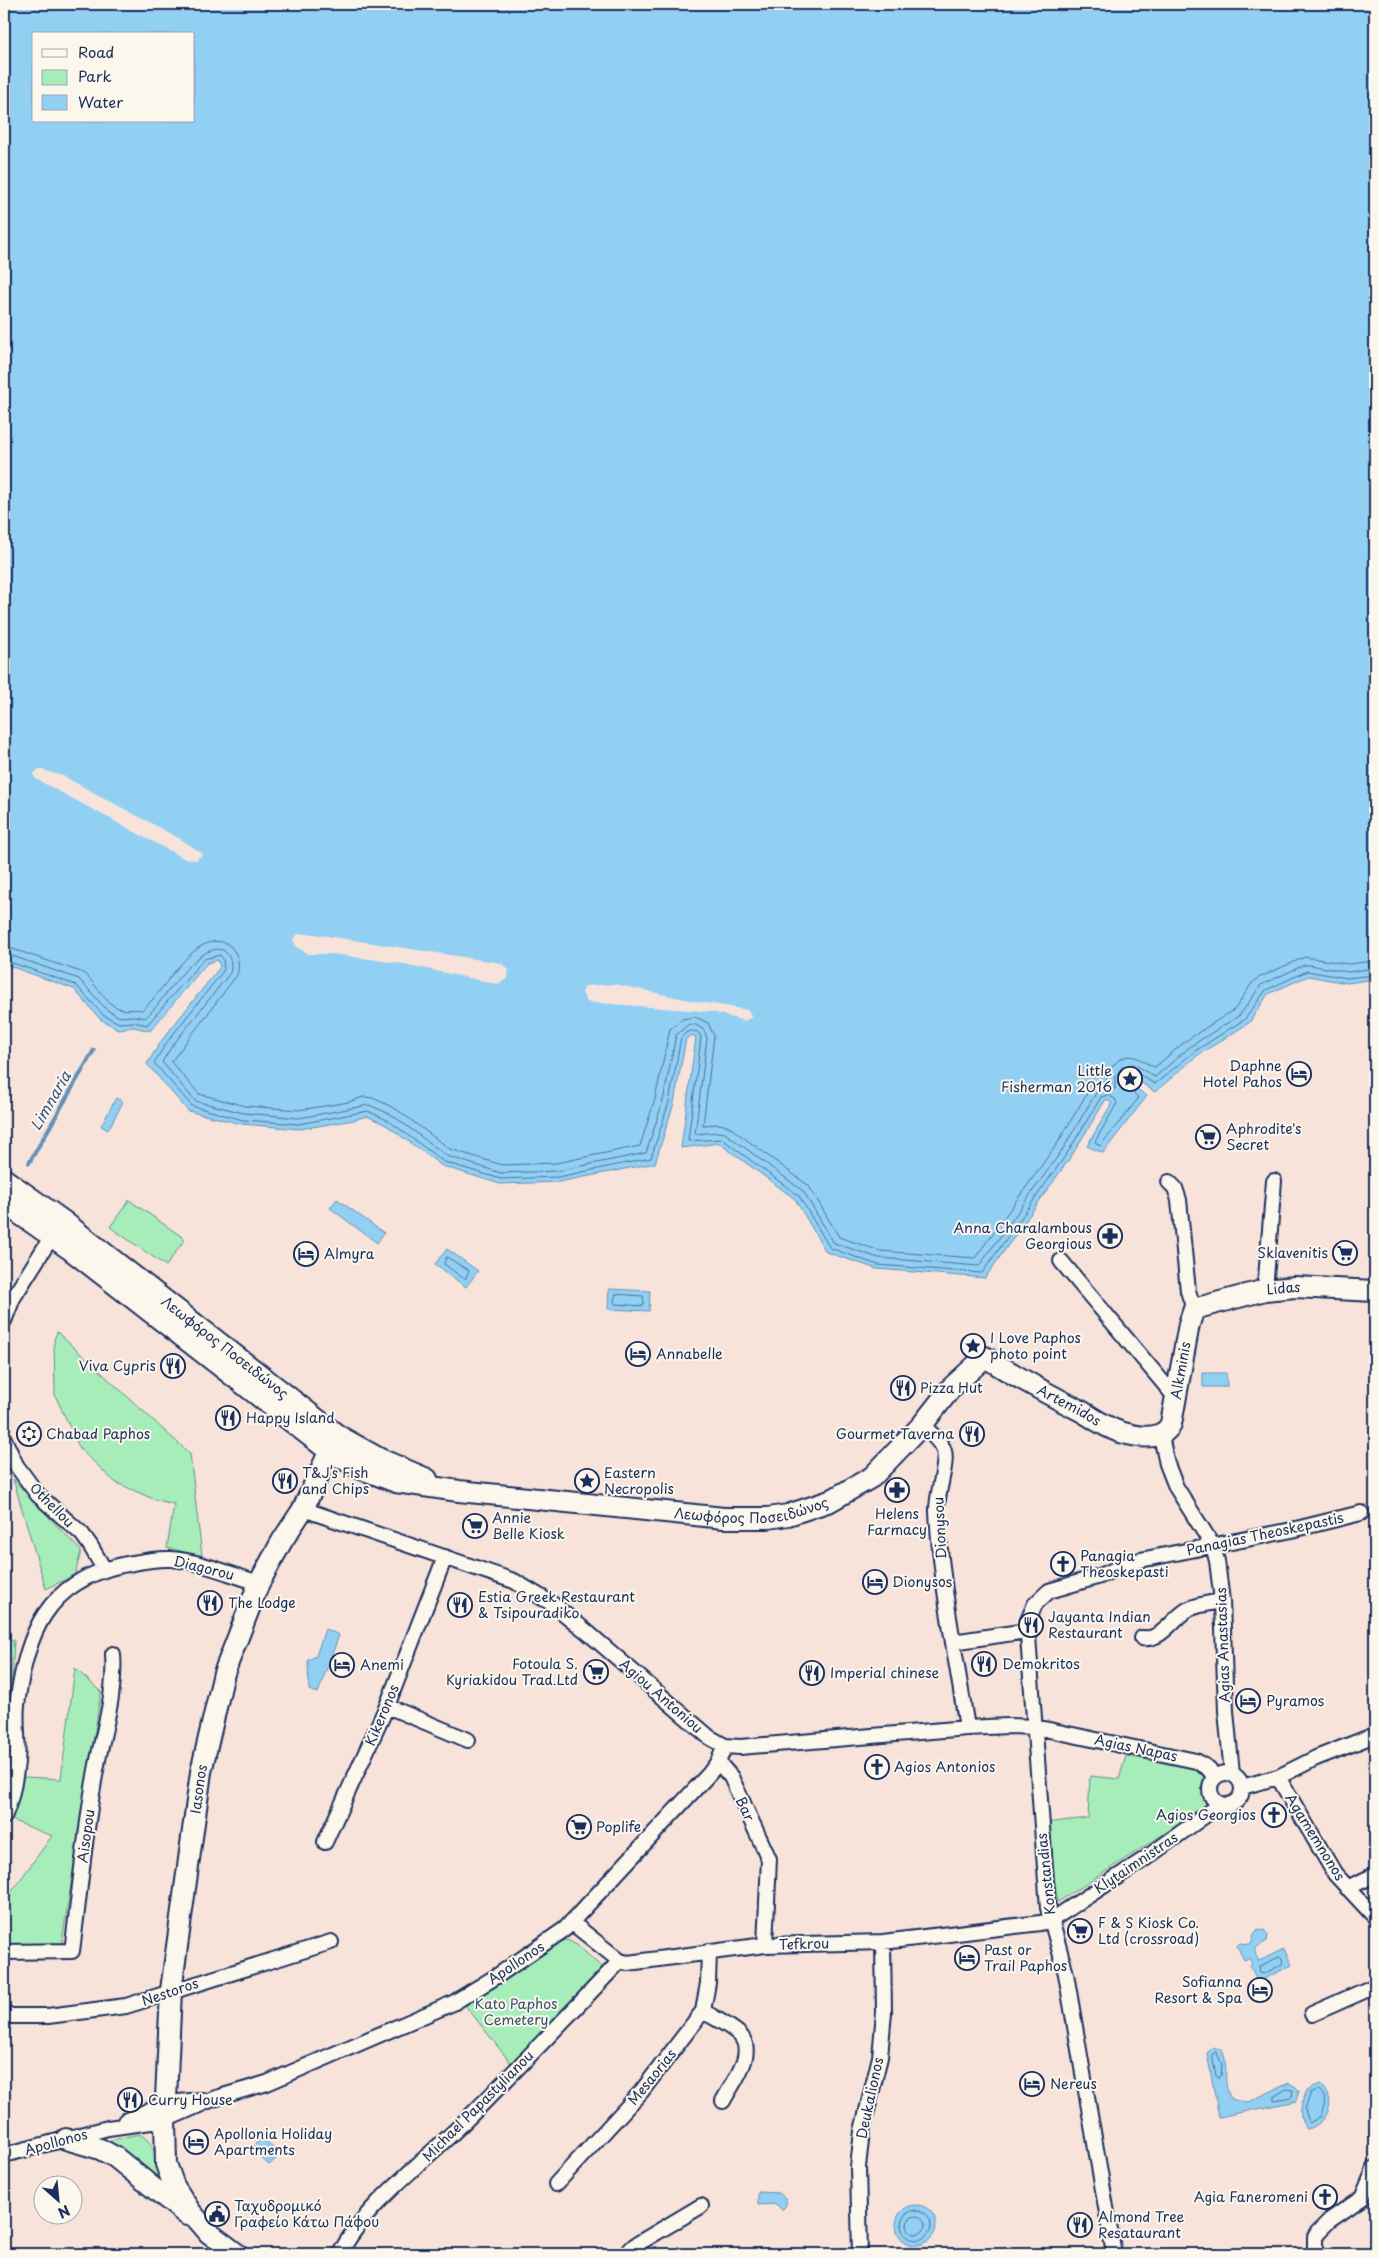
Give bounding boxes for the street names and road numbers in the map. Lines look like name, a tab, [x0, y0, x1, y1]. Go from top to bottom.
street label: Lidas	[1265, 1276, 1301, 1300]
street label: Λεωφόρος Ποσειδώνος	[157, 1291, 293, 1404]
street label: Alkminis	[1165, 1340, 1196, 1401]
street label: Artemidos	[1034, 1379, 1105, 1431]
street label: Othellou	[25, 1477, 80, 1532]
street label: Λεωφόρος Ποσειδώνος	[673, 1491, 831, 1528]
street label: Dionysou	[927, 1496, 952, 1560]
street label: Panagias Theoskepastis	[1184, 1507, 1345, 1560]
street label: Diagorou	[172, 1550, 237, 1585]
street label: Agias Anastasias	[1210, 1587, 1235, 1703]
street label: Agiou Antoniou	[615, 1653, 708, 1738]
street label: Kikeronos	[359, 1681, 404, 1749]
street label: Agias Napas	[1093, 1728, 1180, 1767]
street label: Iasonos	[184, 1762, 212, 1815]
street label: Agamemnonos	[1280, 1789, 1351, 1885]
street label: Bar	[731, 1793, 760, 1825]
street label: Aisopou	[71, 1808, 100, 1864]
street label: Klytaimnistras	[1090, 1827, 1182, 1898]
street label: Konstandias	[1031, 1832, 1060, 1916]
street label: Tefkrou	[778, 1932, 829, 1955]
street label: Apollonos	[483, 1936, 548, 1989]
street label: Nestoros	[139, 1972, 201, 2011]
street label: Mesaorias	[622, 2044, 681, 2109]
street label: Michael Papastylianou	[417, 2045, 538, 2166]
street label: Deukalionos	[851, 2055, 888, 2141]
street label: Apollonos	[22, 2123, 90, 2160]

